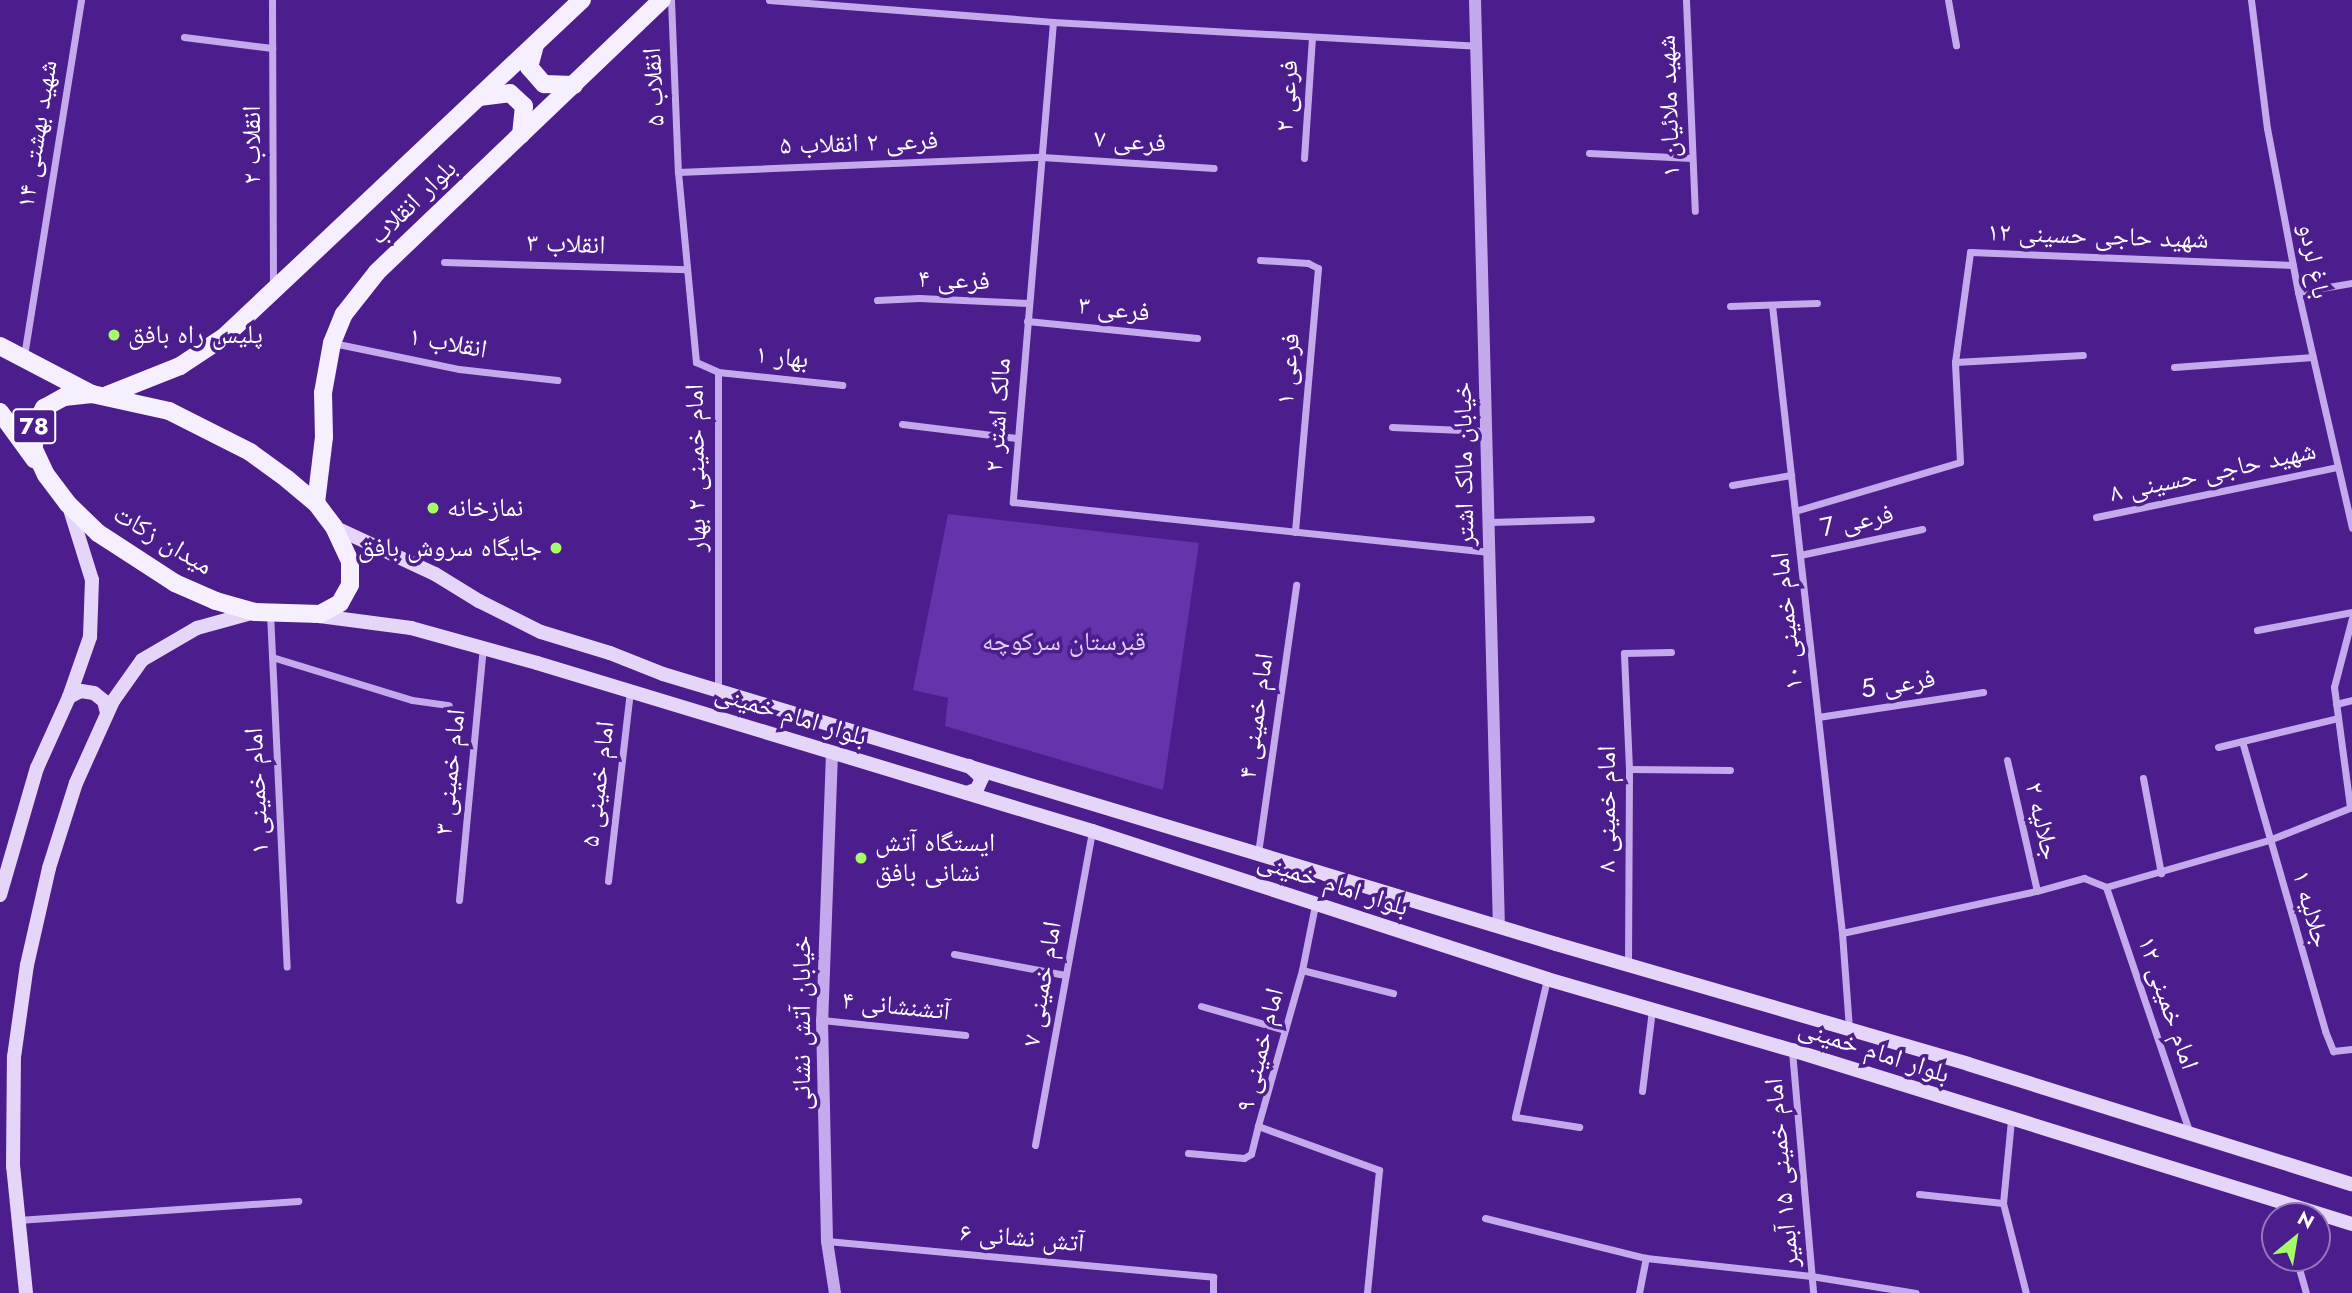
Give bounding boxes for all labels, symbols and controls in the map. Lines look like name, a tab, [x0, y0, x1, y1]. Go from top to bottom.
street label: شهید ملائیان ۱	[1651, 34, 1687, 178]
street label: انقلاب ۵	[636, 47, 672, 127]
street label: شهید بهشتی ۱۴	[10, 58, 64, 210]
street label: فرعی ۲	[1269, 59, 1305, 133]
street label: انقلاب ۲	[236, 106, 268, 184]
street label: فرعی ۷	[1093, 123, 1167, 159]
street label: فرعی ۲ انقلاب ۵	[779, 125, 939, 161]
street label: بلوار انقلاب	[363, 153, 463, 251]
street label: شهید حاجی حسینی ۱۲	[1987, 217, 2209, 255]
street label: باغ لردو	[2291, 221, 2337, 301]
street label: انقلاب ۳	[526, 227, 606, 261]
street label: فرعی ۴	[918, 263, 990, 297]
street label: فرعی ۳	[1077, 290, 1151, 328]
place label: پلیس راه بافق	[128, 319, 263, 351]
street label: انقلاب ۱	[406, 321, 490, 365]
marker: پلیس راه بافق	[106, 327, 122, 343]
street label: فرعی ۱	[1269, 332, 1307, 406]
street label: بهار ۱	[754, 339, 810, 375]
street label: مالک اشتر ۲	[978, 357, 1018, 473]
street label: خیابان مالک اشتر	[1447, 382, 1481, 546]
street label: امام خمینی ۲ بهار	[679, 384, 713, 552]
road number: 78	[11, 405, 57, 446]
street label: شهید حاجی حسینی ۸	[2107, 435, 2319, 509]
place label: نمازخانه	[447, 492, 524, 524]
street label: میدان زکات	[108, 498, 218, 582]
street label: فرعی 7	[1818, 498, 1896, 544]
marker: نمازخانه	[425, 500, 441, 516]
place label: جایگاه سروش بافق	[358, 532, 542, 564]
marker: جایگاه سروش بافق	[548, 540, 564, 556]
street label: امام خمینی ۱۰	[1764, 551, 1810, 691]
park label: قبرستان سرکوچه	[982, 626, 1146, 658]
street label: امام خمینی ۴	[1232, 651, 1280, 781]
street label: فرعی 5	[1859, 663, 1937, 705]
street label: بلوار امام خمینی	[711, 677, 871, 753]
street label: امام خمینی ۳	[428, 707, 472, 837]
street label: امام خمینی ۵	[575, 719, 621, 849]
street label: امام خمینی ۱	[238, 727, 276, 855]
street label: امام خمینی ۸	[1591, 746, 1623, 872]
street label: جلالیه ۲	[2018, 779, 2066, 863]
place label: ایستگاه آتش نشانی بافق	[875, 827, 995, 888]
street label: بلوار امام خمینی	[1254, 845, 1412, 923]
marker: ایستگاه آتش نشانی بافق	[853, 850, 869, 866]
street label: جلالیه ۱	[2285, 867, 2337, 951]
street label: امام خمینی ۷	[1016, 919, 1068, 1049]
street label: امام خمینی ۱۲	[2131, 933, 2205, 1073]
street label: خیابان آتش نشانی	[786, 936, 818, 1110]
street label: آتشنشانی ۴	[841, 985, 951, 1027]
street label: امام خمینی ۹	[1230, 985, 1290, 1115]
street label: بلوار امام خمینی	[1795, 1012, 1953, 1090]
street label: امام خمینی ۱۵ آبمیر	[1758, 1077, 1806, 1269]
north arrow	[2261, 1202, 2331, 1272]
text: N	[2292, 1205, 2319, 1236]
street label: آتش نشانی ۶	[958, 1217, 1086, 1259]

